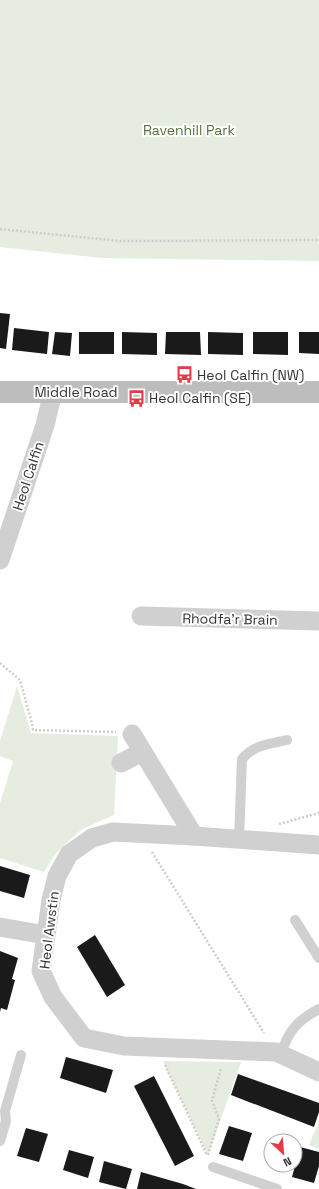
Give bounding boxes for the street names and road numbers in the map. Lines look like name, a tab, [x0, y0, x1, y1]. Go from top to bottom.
street label: Middle Road	[34, 383, 118, 401]
street label: Heol Calfin	[8, 439, 48, 513]
street label: Rhodfa'r Brain	[182, 609, 278, 629]
street label: Heol Awstin	[35, 890, 63, 970]

